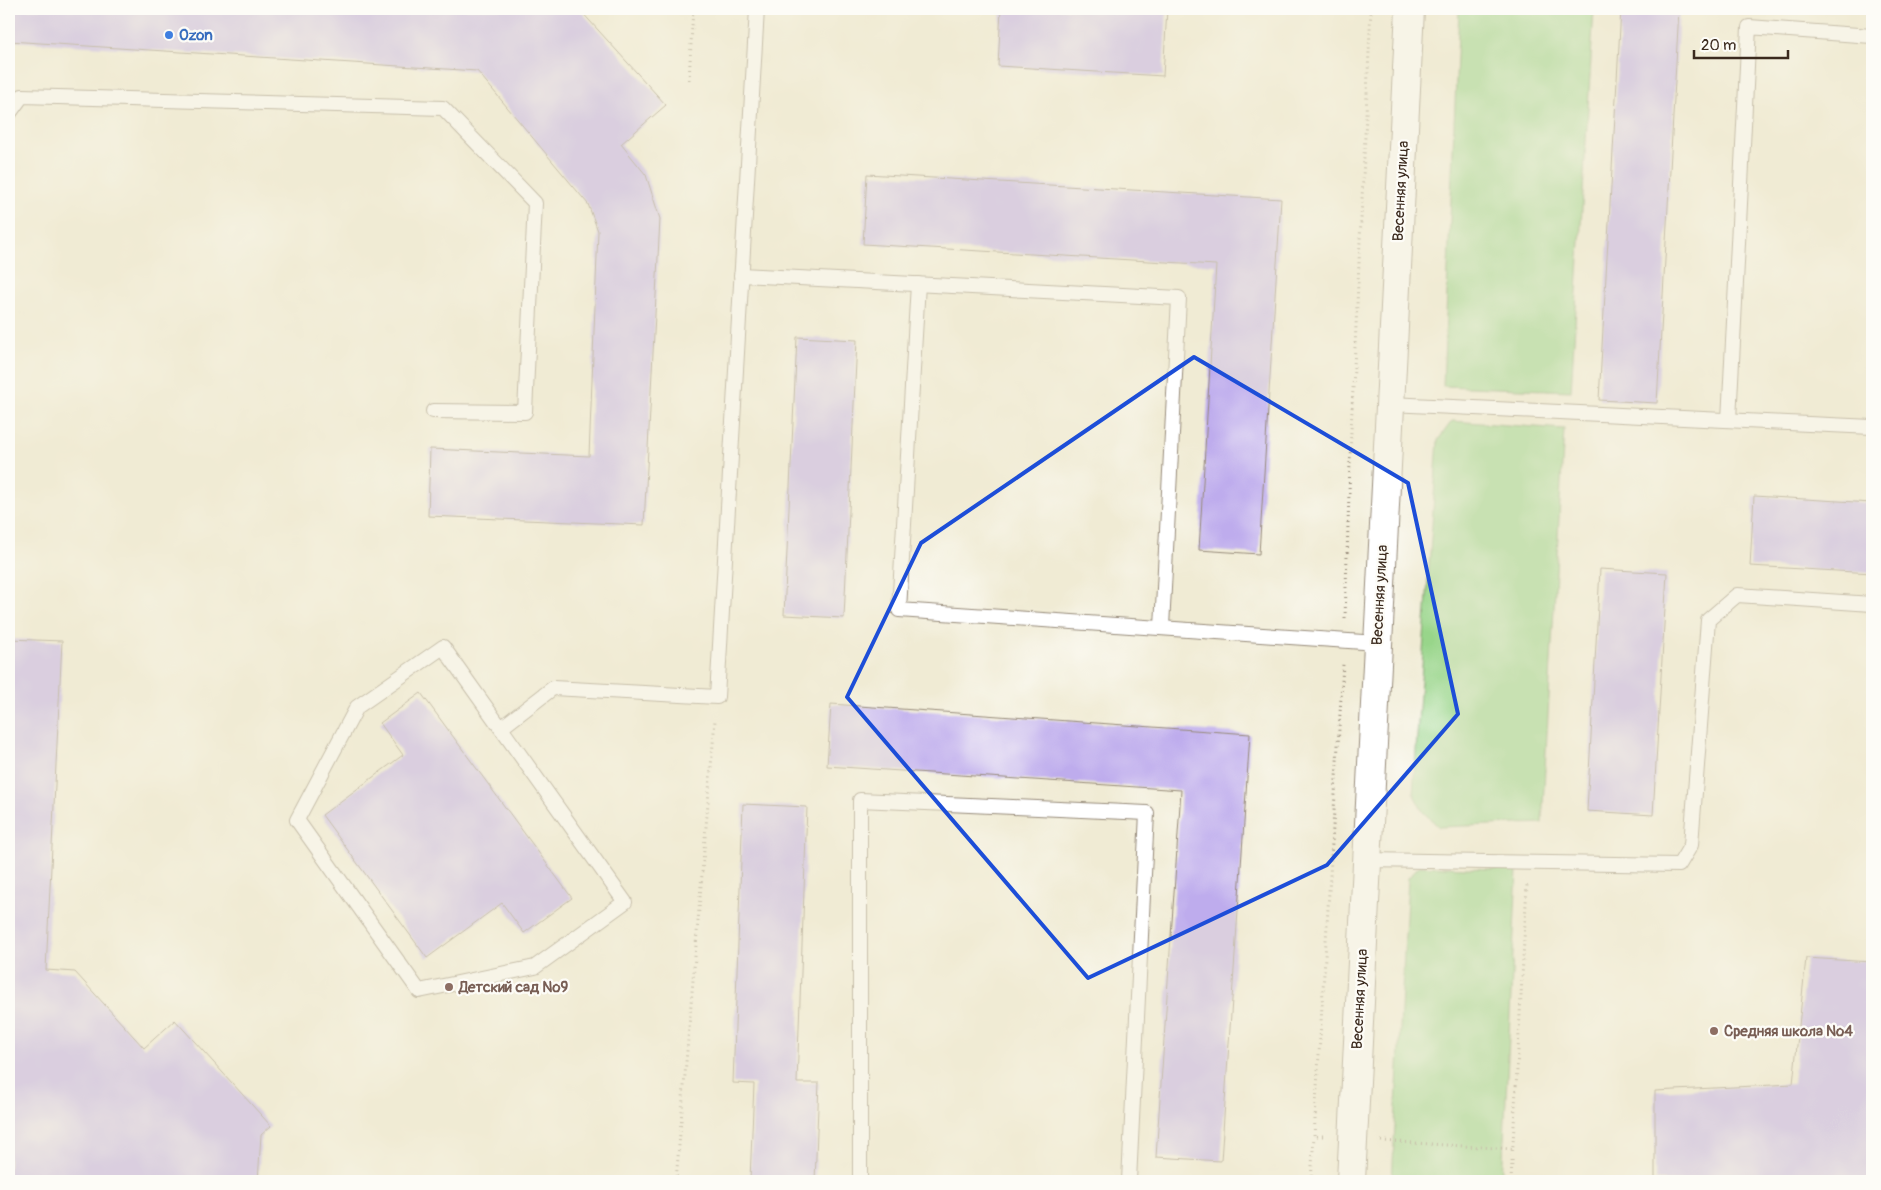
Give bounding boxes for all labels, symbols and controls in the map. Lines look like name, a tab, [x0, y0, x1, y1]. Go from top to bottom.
place label: Ozon	[179, 26, 213, 45]
scale bar	[1694, 28, 1787, 60]
marker: Ozon	[163, 29, 175, 41]
text: 20 m	[1701, 36, 1736, 55]
street label: Весенняя улица	[1389, 140, 1413, 242]
street label: Весенняя улица	[1368, 544, 1392, 646]
street label: Весенняя улица	[1348, 948, 1372, 1050]
place label: Детский сад №9	[458, 978, 568, 997]
marker: Детский сад №9	[443, 981, 455, 993]
place label: Средняя школа №4	[1724, 1022, 1853, 1041]
marker: Средняя школа №4	[1708, 1025, 1720, 1037]

